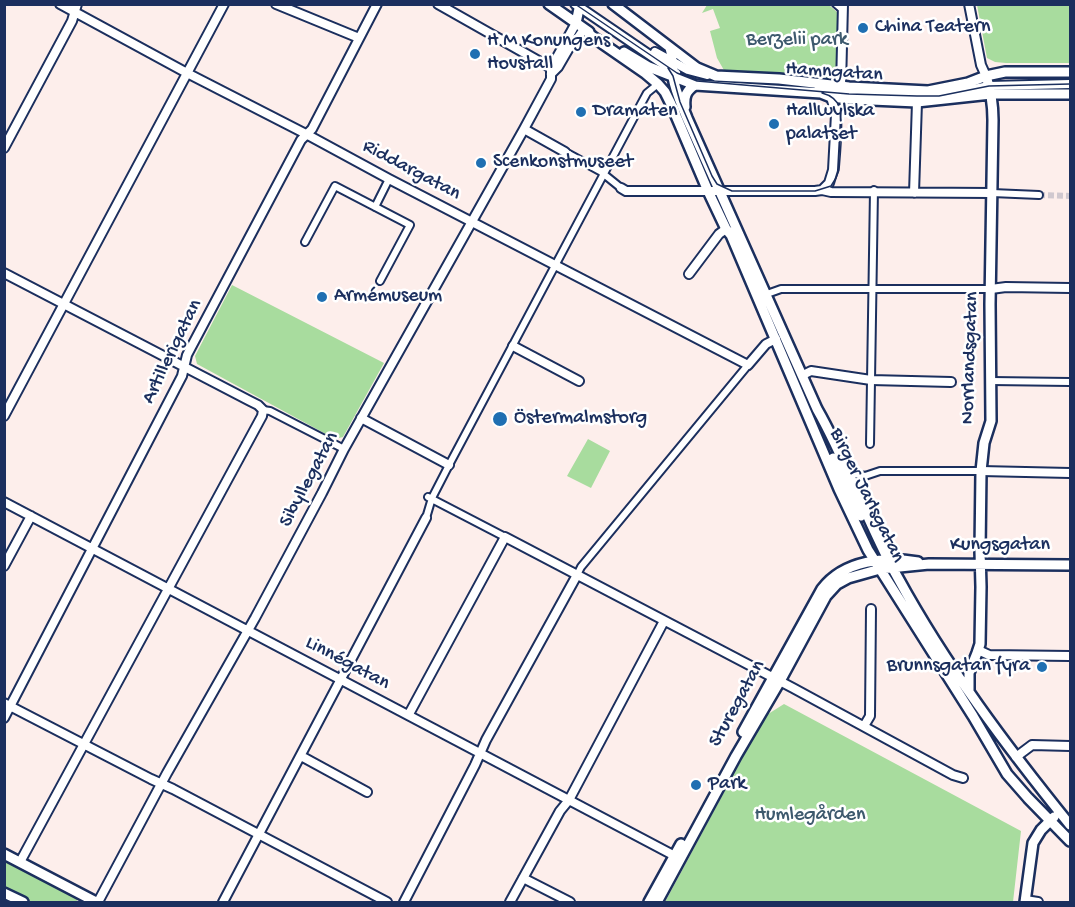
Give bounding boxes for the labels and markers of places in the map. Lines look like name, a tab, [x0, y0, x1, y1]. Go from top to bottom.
place label: China Teatern	[875, 16, 990, 40]
marker: China Teatern	[856, 21, 870, 35]
place label: H M Konungens Hovstall	[487, 30, 610, 77]
marker: H M Konungens Hovstall	[468, 47, 482, 61]
place label: Dramaten	[593, 100, 678, 124]
place label: Hallwylska palatset	[786, 100, 874, 147]
marker: Dramaten	[574, 105, 588, 119]
marker: Hallwylska palatset	[767, 117, 781, 131]
place label: Scenkonstmuseet	[493, 151, 633, 175]
marker: Scenkonstmuseet	[474, 156, 488, 170]
place label: Armémuseum	[334, 285, 442, 309]
marker: Armémuseum	[315, 290, 329, 304]
place label: Östermalmstorg	[514, 407, 647, 431]
marker: Östermalmstorg	[491, 410, 509, 428]
place label: Brunnsgatan fyra	[887, 655, 1030, 679]
marker: Brunnsgatan fyra	[1035, 660, 1049, 674]
place label: Park	[708, 773, 746, 797]
marker: Park	[689, 778, 703, 792]

